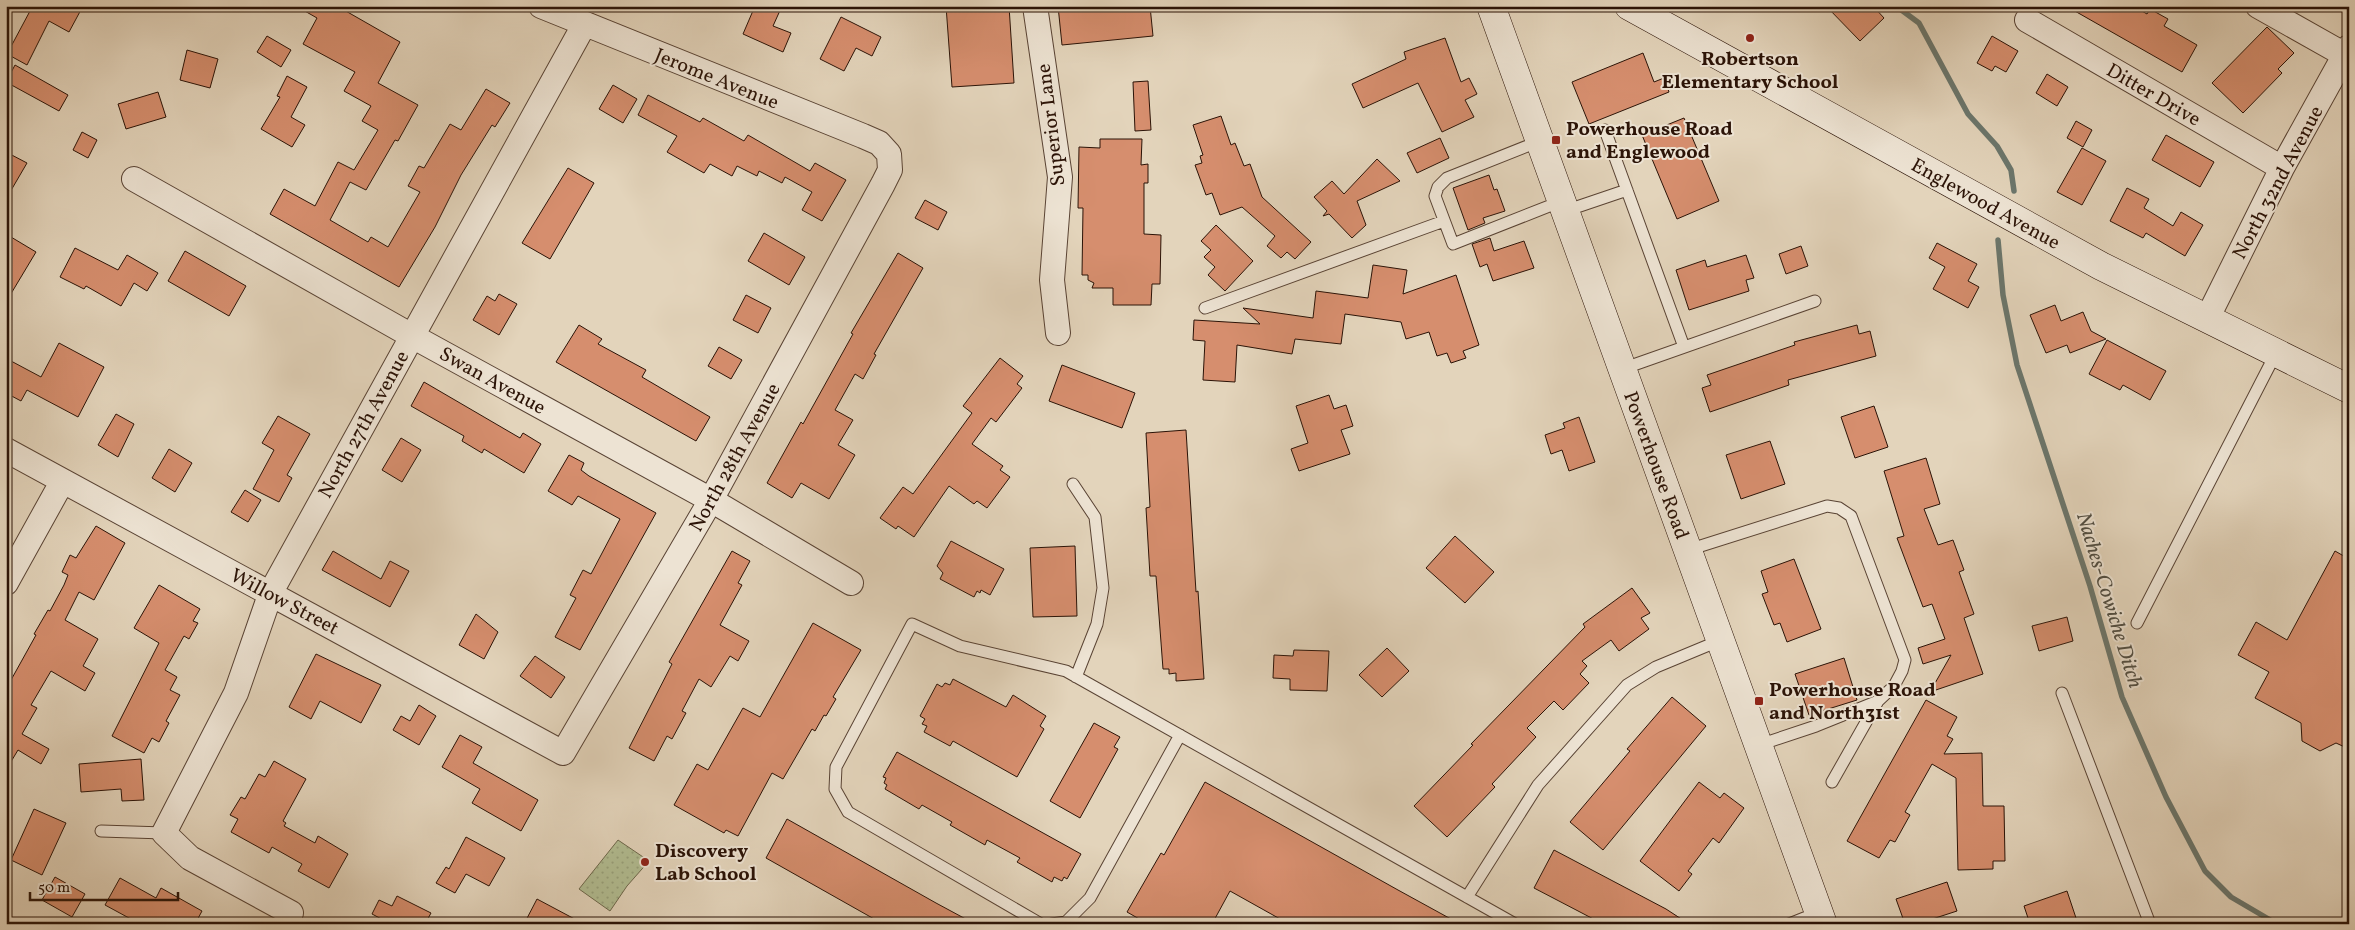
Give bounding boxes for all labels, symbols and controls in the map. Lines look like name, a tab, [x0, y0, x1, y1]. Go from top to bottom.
marker: Robertson Elementary School	[1744, 32, 1756, 44]
street label: Jerome Avenue	[650, 42, 783, 118]
place label: Robertson Elementary School	[1661, 46, 1839, 97]
street label: Ditter Drive	[2101, 57, 2205, 134]
street label: Superior Lane	[1031, 62, 1073, 188]
street label: North 32nd Avenue	[2226, 101, 2331, 265]
place label: Powerhouse Road and Englewood	[1566, 116, 1733, 167]
marker: Powerhouse Road and Englewood	[1550, 134, 1562, 146]
street label: Englewood Avenue	[1905, 152, 2065, 257]
street label: Swan Avenue	[434, 341, 550, 423]
street label: North 27th Avenue	[312, 346, 417, 504]
street label: North 28th Avenue	[683, 379, 788, 537]
street label: Powerhouse Road	[1615, 388, 1695, 544]
water label: Naches-Cowiche Ditch	[2068, 509, 2149, 692]
street label: Willow Street	[225, 562, 343, 643]
place label: Powerhouse Road and North31st	[1769, 677, 1936, 728]
marker: Powerhouse Road and North31st	[1753, 695, 1765, 707]
place label: Discovery Lab School	[655, 838, 757, 889]
marker: Discovery Lab School	[639, 856, 651, 868]
scale bar	[30, 870, 178, 902]
text: 50 m	[38, 878, 70, 899]

